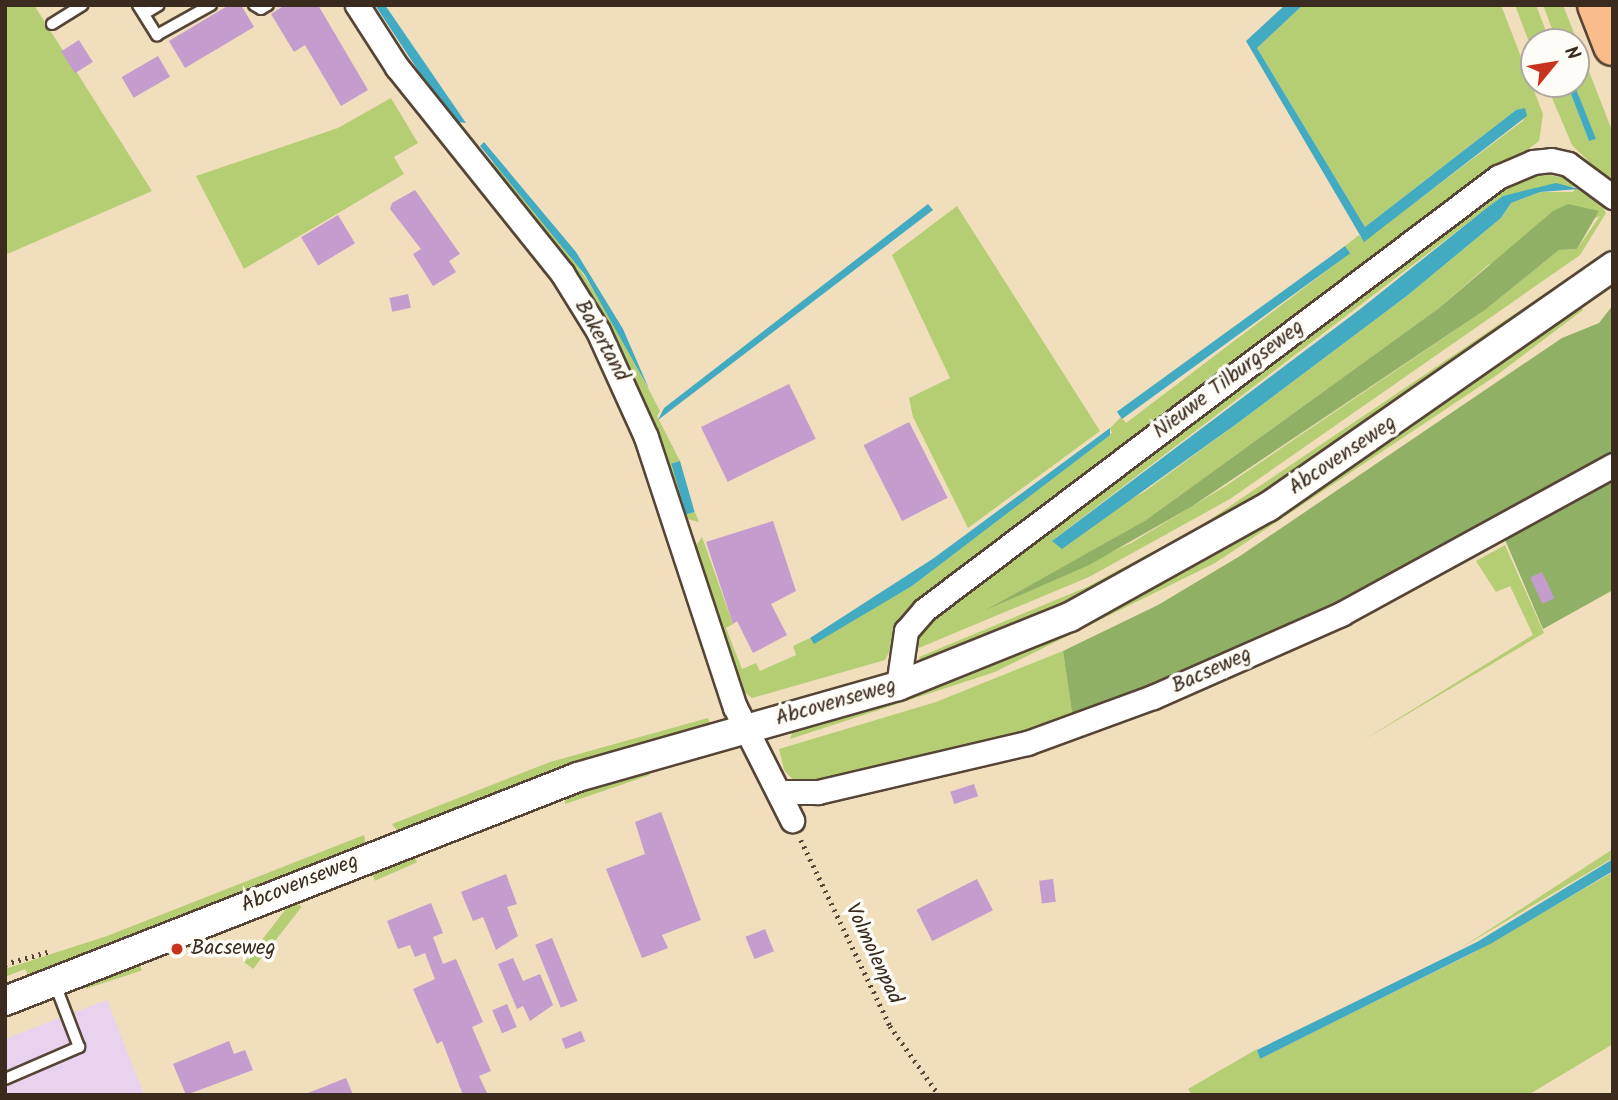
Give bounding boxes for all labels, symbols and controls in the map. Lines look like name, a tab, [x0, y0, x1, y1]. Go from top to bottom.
north arrow	[1520, 28, 1590, 98]
text: N	[1555, 41, 1587, 66]
street label: Bakertand	[568, 296, 634, 386]
street label: Nieuwe Tilburgseweg	[1149, 315, 1309, 445]
street label: Abcovenseweg	[1285, 411, 1401, 501]
street label: Bacseweg	[1168, 642, 1256, 700]
street label: Abcovenseweg	[773, 674, 899, 732]
street label: Abcovenseweg	[238, 849, 362, 919]
street label: Volmolenpad	[839, 900, 907, 1008]
place label: Bacseweg	[191, 936, 276, 962]
marker: Bacseweg	[169, 941, 185, 957]

